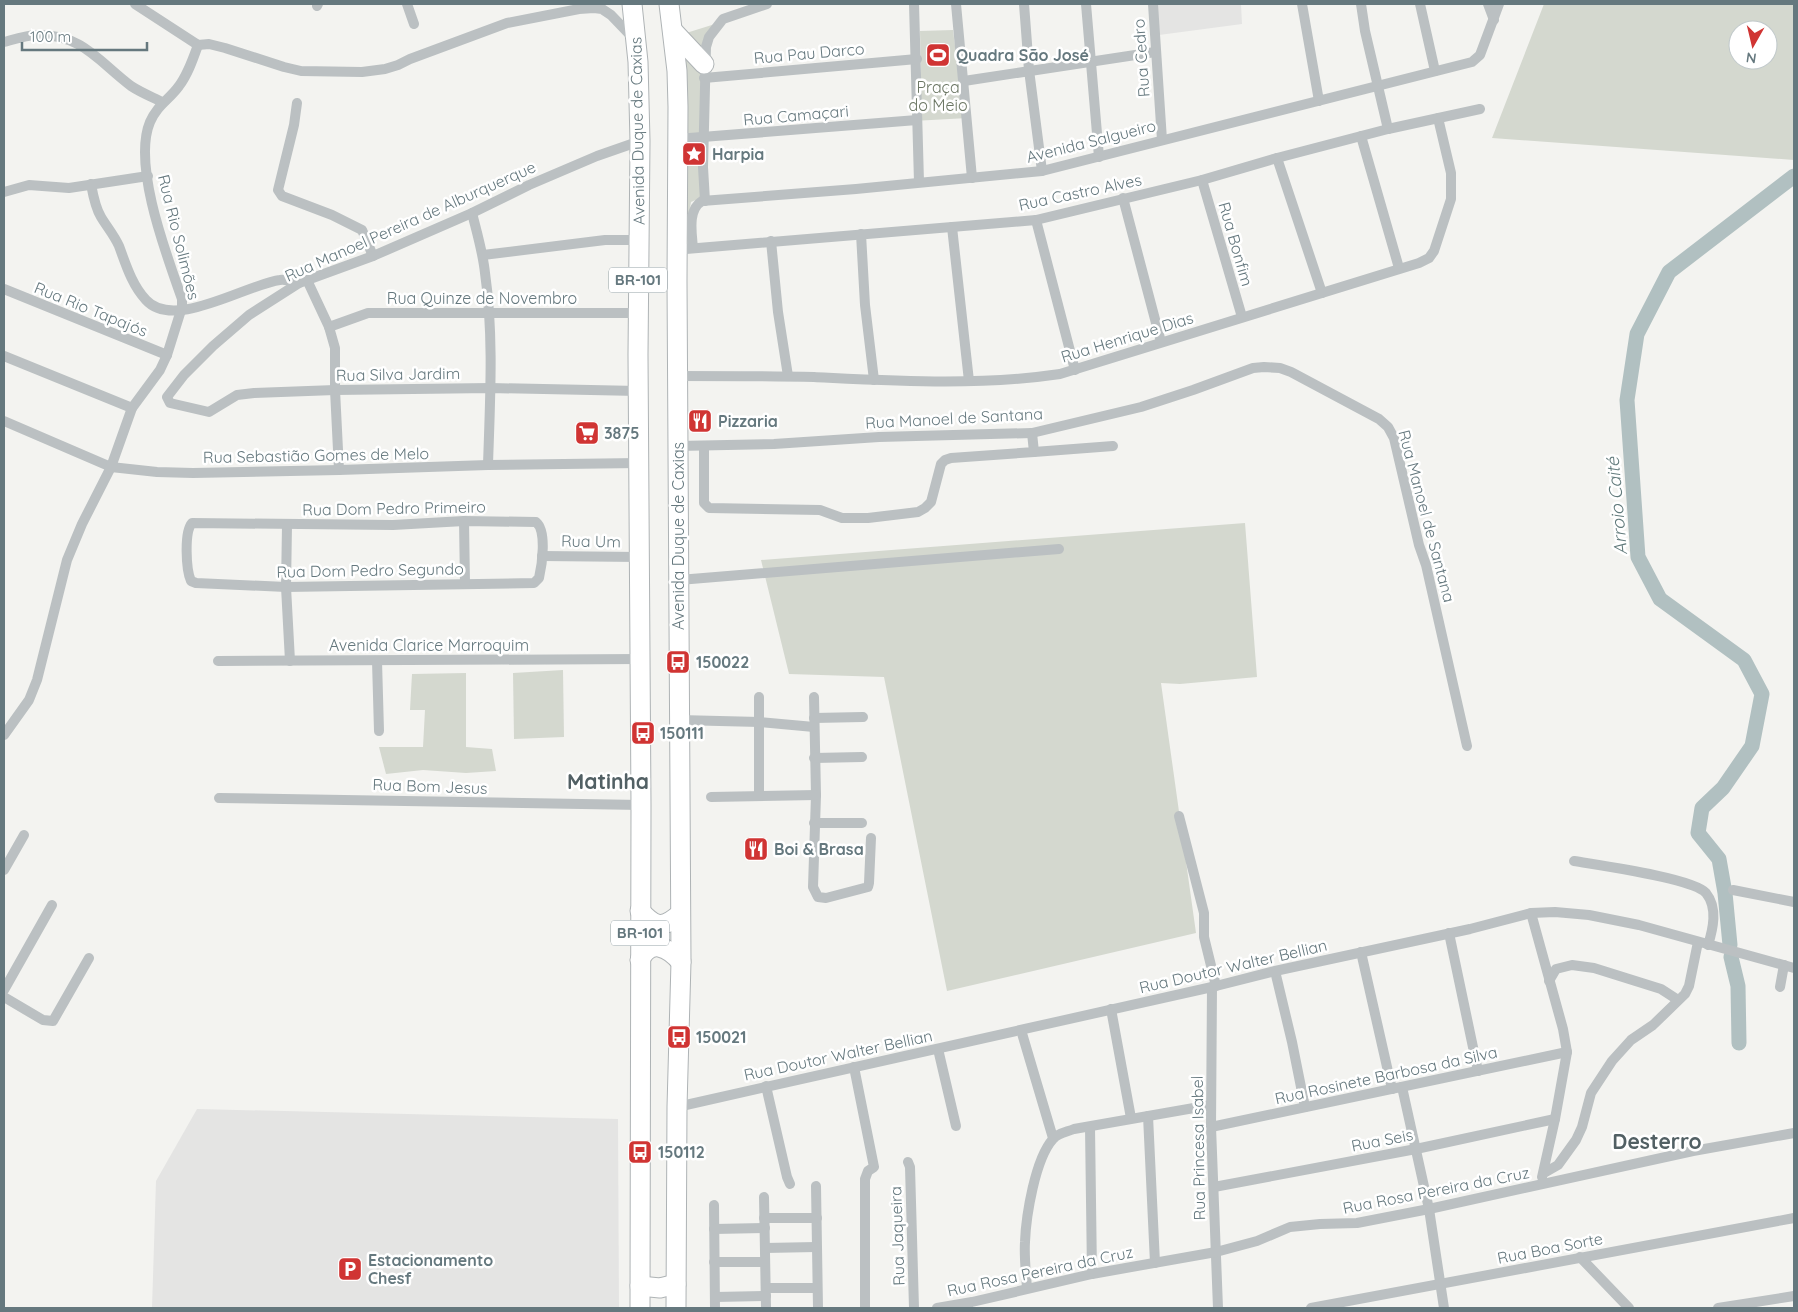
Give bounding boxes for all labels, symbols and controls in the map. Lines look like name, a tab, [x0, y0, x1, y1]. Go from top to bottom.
street label: Rua Cedro	[1128, 18, 1154, 98]
scale bar	[22, 20, 148, 52]
north arrow	[1728, 20, 1778, 70]
text: 100 m	[30, 27, 71, 46]
street label: Avenida Duque de Caxias	[625, 37, 649, 225]
street label: Rua Pau Darco	[753, 38, 865, 68]
sports icon: Quadra São José	[925, 42, 951, 68]
place label: Quadra São José	[956, 45, 1089, 65]
text: N	[1745, 48, 1758, 68]
park label: Praça do Meio	[908, 77, 968, 115]
street label: Rua Camaçari	[742, 100, 850, 130]
street label: Avenida Salgueiro	[1024, 115, 1158, 167]
place icon: Harpia	[681, 141, 707, 167]
place label: Harpia	[712, 144, 764, 164]
street label: Rua Manoel Pereira de Alburquerque	[281, 156, 539, 286]
street label: Rua Castro Alves	[1017, 169, 1143, 215]
street label: Rua Rio Solimões	[154, 172, 204, 302]
street label: Rua Bonfim	[1214, 200, 1258, 288]
road number: BR-101	[609, 268, 667, 292]
street label: Rua Rio Tapajós	[31, 277, 151, 341]
street label: Rua Quinze de Novembro	[387, 288, 577, 308]
street label: Rua Henrique Dias	[1058, 307, 1196, 367]
street label: Rua Silva Jardim	[336, 363, 460, 385]
street label: Rua Manoel de Santana	[865, 403, 1043, 433]
restaurant icon: Pizzaria	[687, 408, 713, 434]
place label: Pizzaria	[718, 411, 778, 431]
supermarket icon: 3875	[574, 420, 600, 446]
place label: 3875	[604, 423, 639, 443]
street label: Rua Manoel de Santana	[1394, 428, 1460, 604]
street label: Avenida Duque de Caxias	[668, 442, 688, 630]
street label: Rua Sebastião Gomes de Melo	[203, 443, 429, 467]
water label: Arroio Caité	[1601, 455, 1632, 556]
street label: Rua Dom Pedro Primeiro	[302, 496, 486, 520]
street label: Rua Um	[561, 530, 621, 552]
street label: Rua Dom Pedro Segundo	[276, 558, 464, 582]
street label: Avenida Clarice Marroquim	[329, 635, 529, 655]
bus stop icon: 150022	[665, 649, 691, 675]
place label: 150022	[696, 652, 749, 672]
bus stop icon: 150111	[630, 720, 656, 746]
place label: 150111	[660, 723, 704, 743]
district label: Matinha	[567, 768, 649, 794]
street label: Rua Bom Jesus	[372, 774, 488, 798]
restaurant icon: Boi & Brasa	[743, 836, 769, 862]
place label: Boi & Brasa	[774, 839, 864, 859]
road number: BR-101	[611, 920, 669, 946]
street label: Rua Doutor Walter Bellian	[1137, 935, 1329, 997]
bus stop icon: 150021	[666, 1024, 692, 1050]
street label: Rua Doutor Walter Bellian	[742, 1025, 934, 1085]
place label: 150021	[696, 1027, 746, 1047]
street label: Rua Rosinete Barbosa da Silva	[1273, 1042, 1499, 1108]
street label: Rua Princesa Isabel	[1187, 1075, 1209, 1221]
street label: Rua Seis	[1349, 1124, 1415, 1156]
district label: Desterro	[1612, 1128, 1702, 1154]
bus stop icon: 150112	[627, 1139, 653, 1165]
place label: 150112	[658, 1142, 705, 1162]
street label: Rua Rosa Pereira da Cruz	[1341, 1162, 1531, 1218]
street label: Rua Jaqueira	[885, 1186, 909, 1286]
street label: Rua Boa Sorte	[1496, 1228, 1604, 1268]
street label: Rua Rosa Pereira da Cruz	[945, 1242, 1135, 1300]
place label: Estacionamento Chesf	[368, 1250, 493, 1288]
parking icon: Estacionamento Chesf	[337, 1256, 363, 1282]

